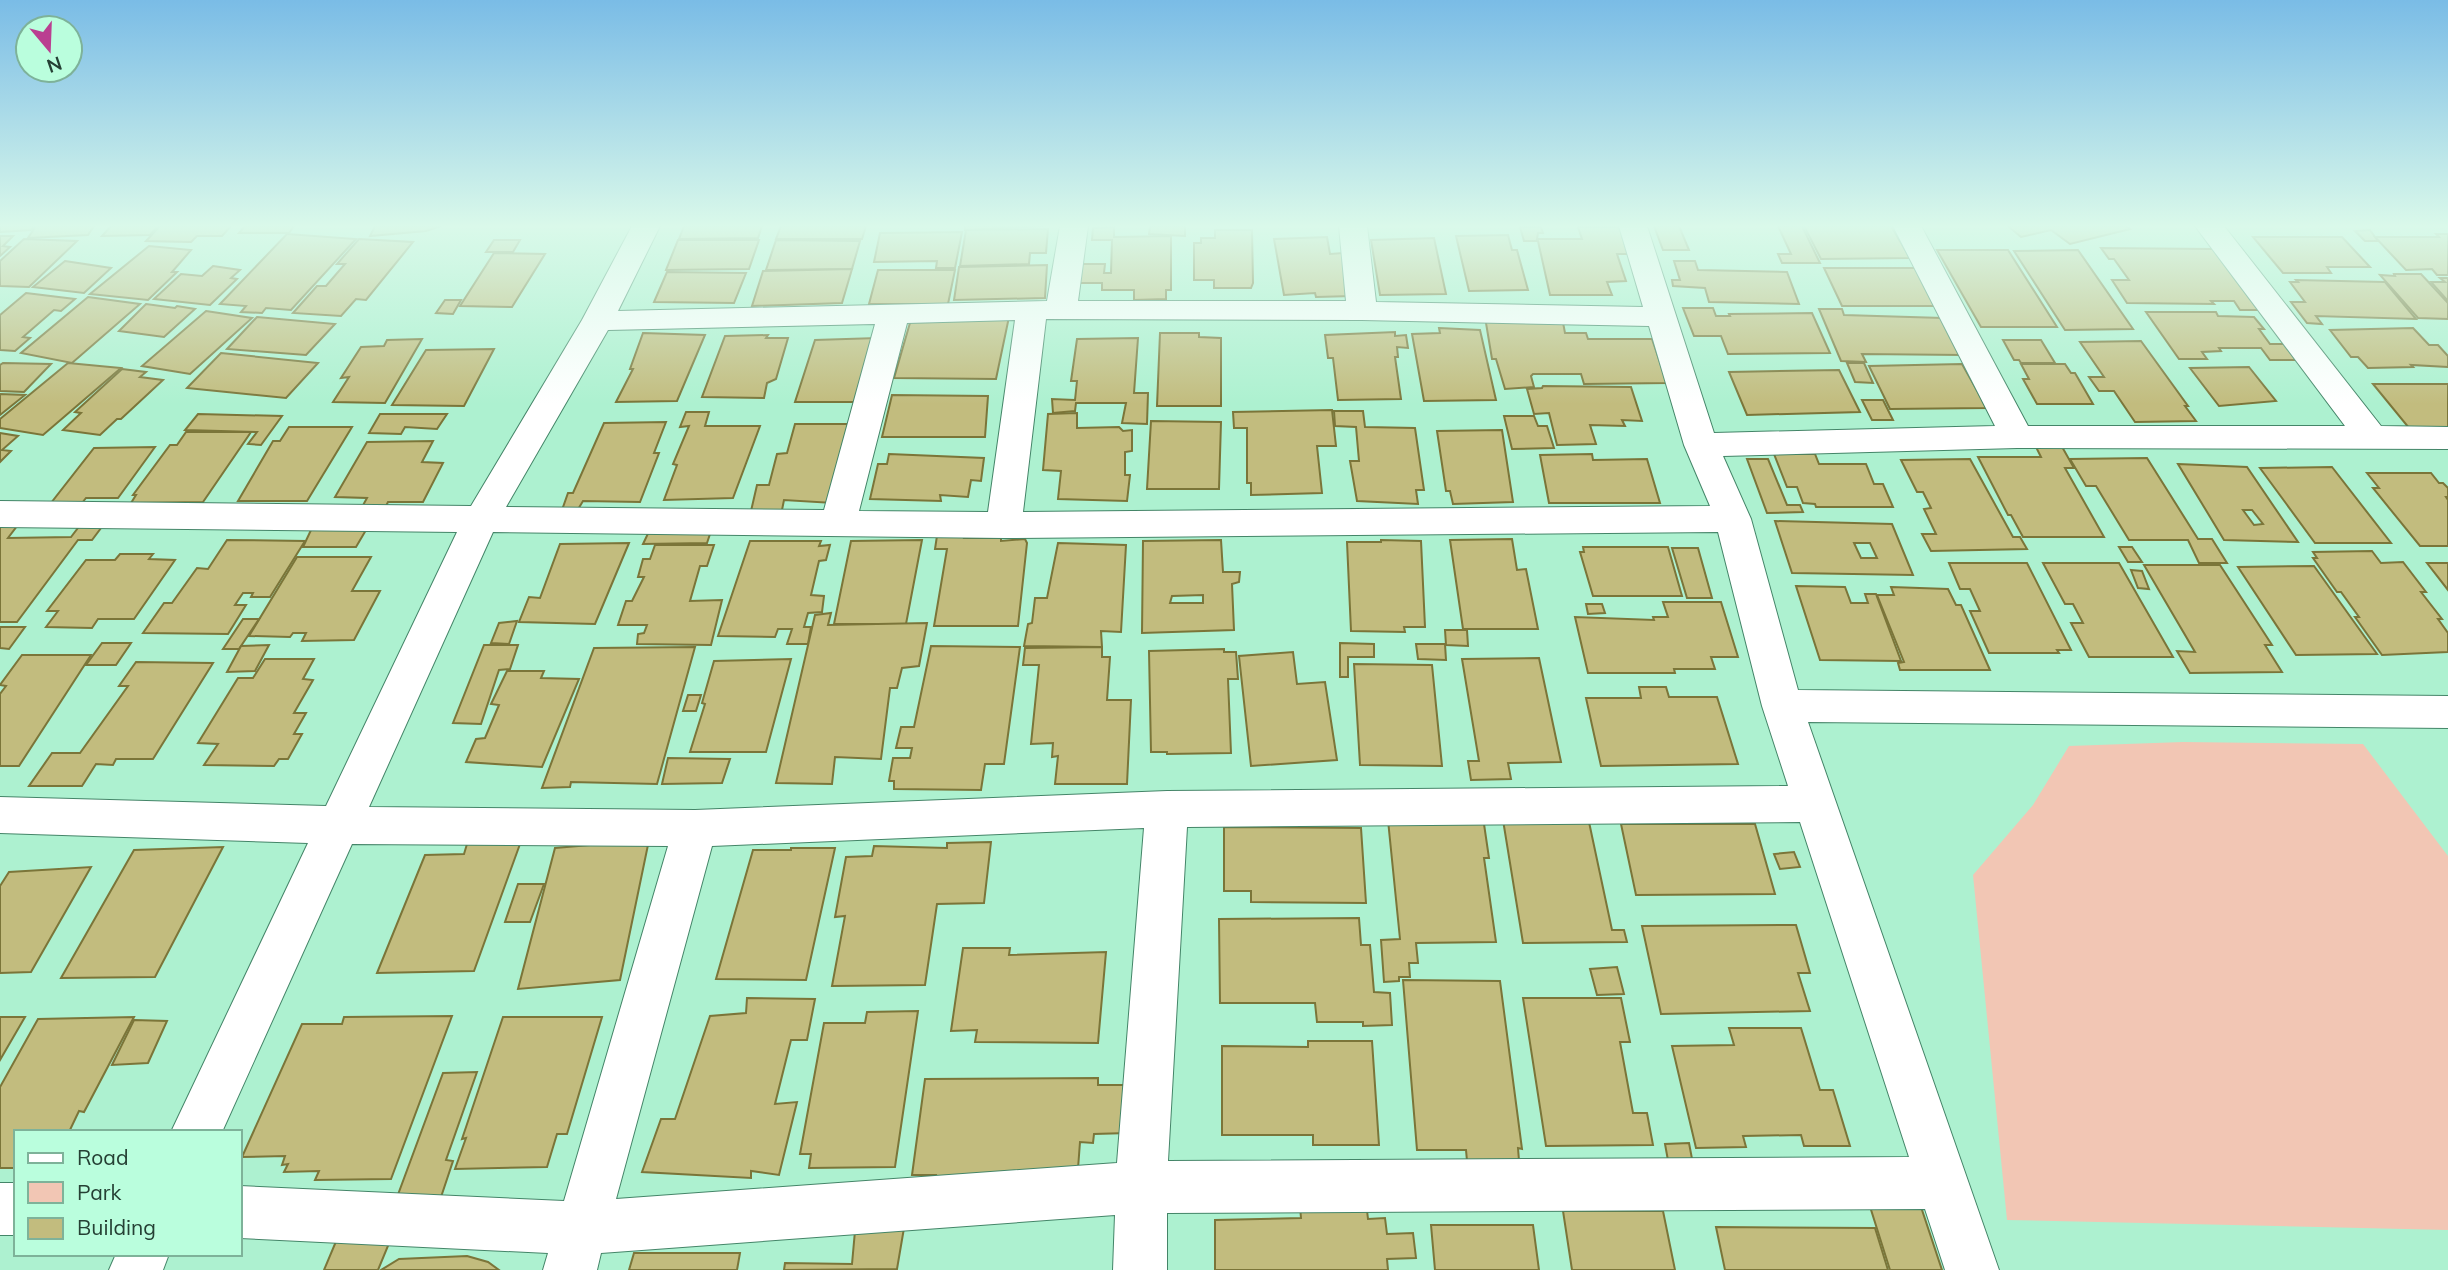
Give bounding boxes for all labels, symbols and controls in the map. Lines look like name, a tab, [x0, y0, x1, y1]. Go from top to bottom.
north arrow	[14, 14, 84, 84]
text: N	[44, 51, 65, 79]
legend	[14, 1130, 242, 1256]
text: Road	[77, 1144, 128, 1170]
text: Park	[77, 1179, 121, 1205]
text: Building	[77, 1214, 156, 1240]

